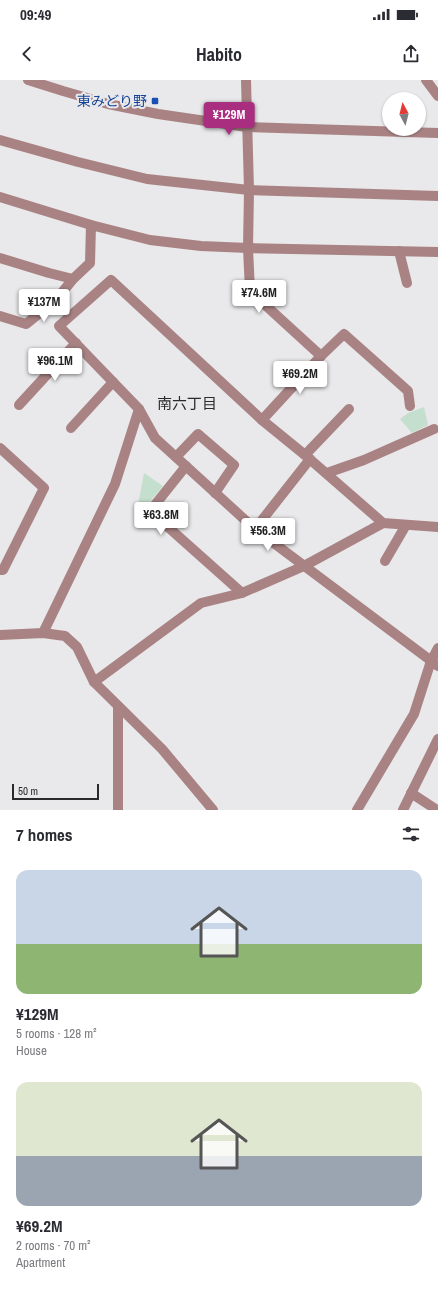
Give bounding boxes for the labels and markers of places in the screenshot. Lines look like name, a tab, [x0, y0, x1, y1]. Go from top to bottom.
place label: 東みどり野	[77, 92, 147, 110]
marker: 東みどり野	[150, 96, 160, 106]
pin: ¥129M	[201, 102, 257, 136]
pin: ¥74.6M	[226, 280, 292, 314]
pin: ¥137M	[16, 289, 72, 323]
pin: ¥96.1M	[22, 348, 88, 382]
pin: ¥69.2M	[267, 361, 333, 395]
pin: ¥63.8M	[128, 502, 194, 536]
pin: ¥56.3M	[235, 518, 301, 552]

